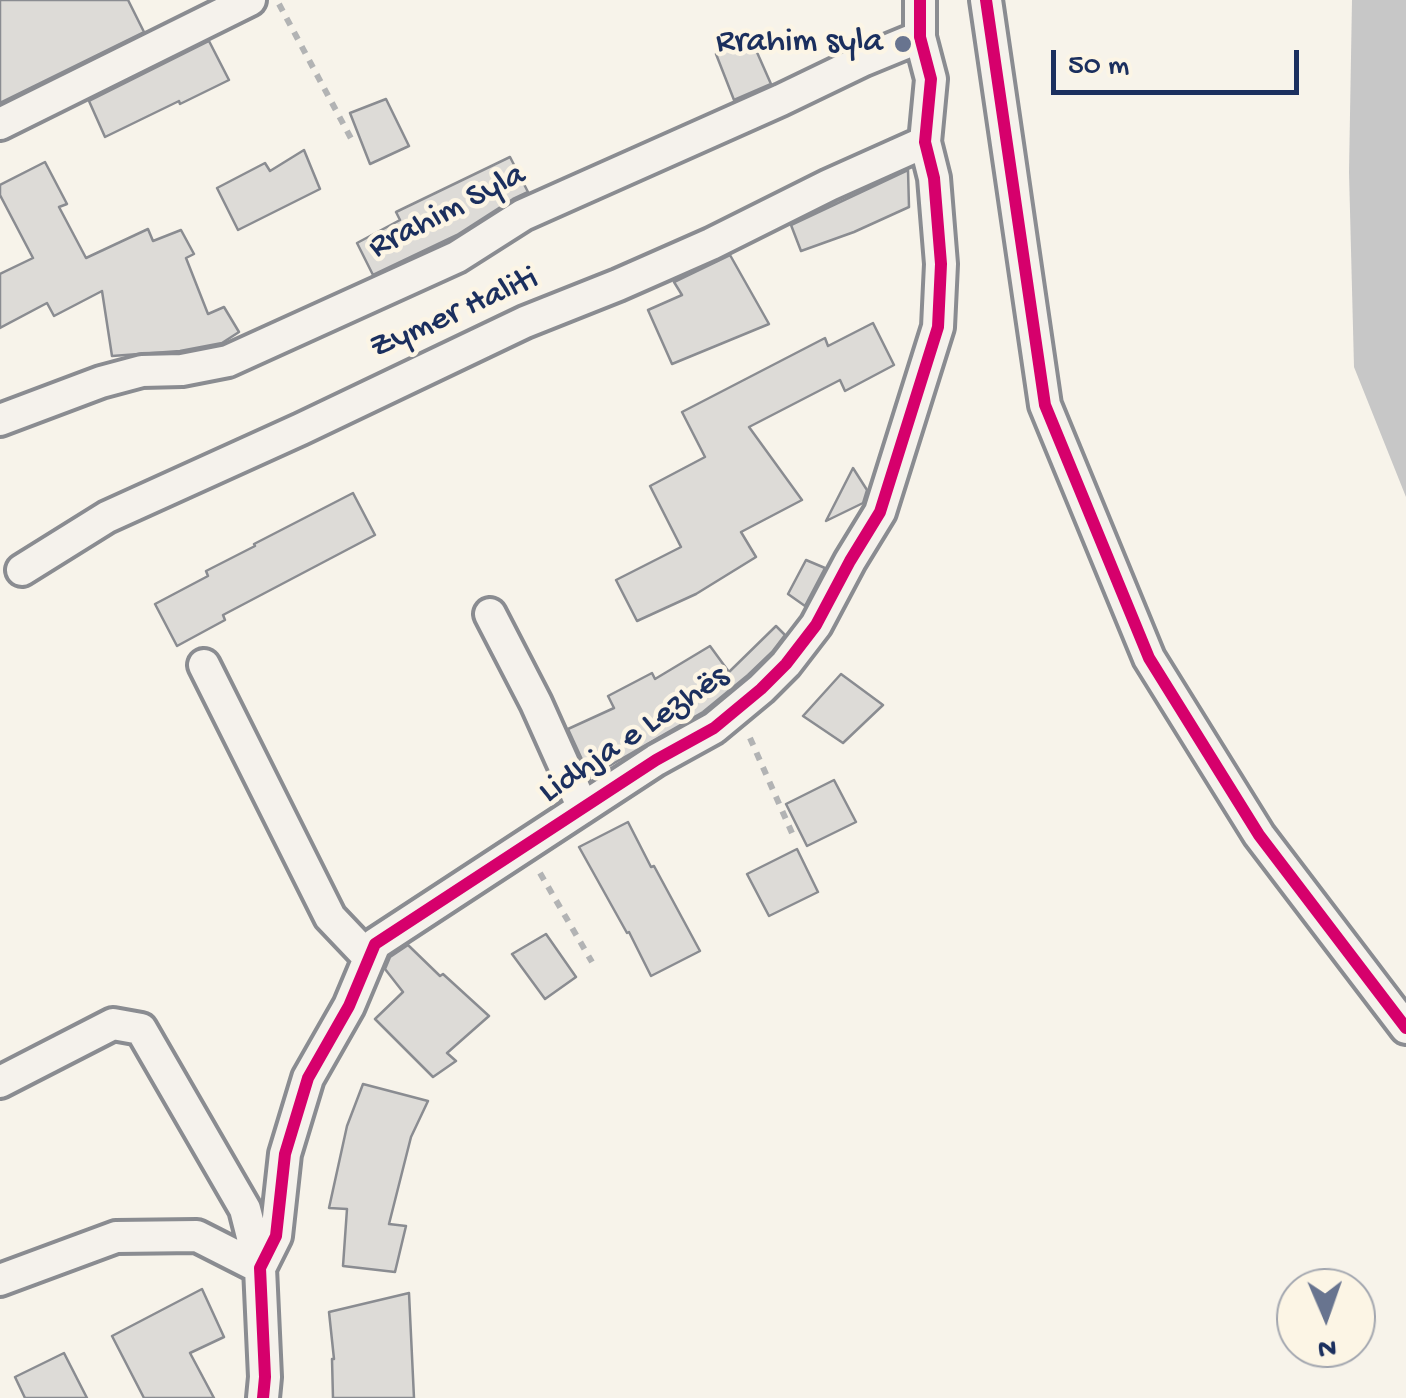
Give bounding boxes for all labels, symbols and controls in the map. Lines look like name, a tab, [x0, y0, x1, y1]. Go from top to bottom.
place label: Rrahim syla	[716, 23, 883, 65]
scale bar	[1056, 30, 1304, 92]
marker: Rrahim syla	[892, 33, 914, 55]
text: 50 m	[1068, 50, 1129, 85]
street label: Rrahim Syla	[363, 156, 533, 270]
street label: Zymer Haliti	[364, 259, 546, 371]
street label: Lidhja e Lezhës	[532, 657, 738, 815]
north arrow	[1276, 1268, 1376, 1368]
text: N	[1317, 1330, 1337, 1363]

